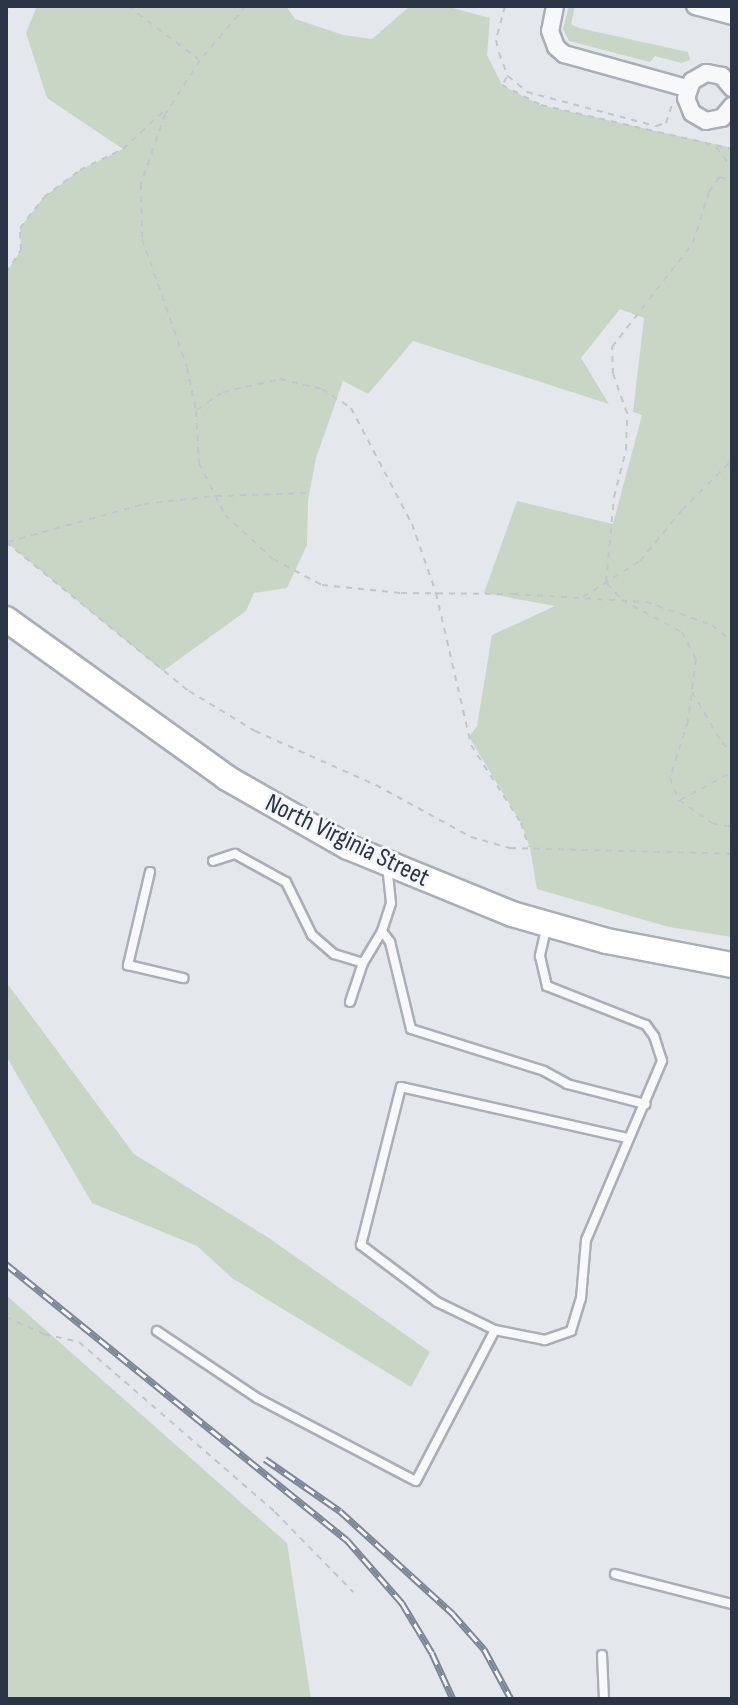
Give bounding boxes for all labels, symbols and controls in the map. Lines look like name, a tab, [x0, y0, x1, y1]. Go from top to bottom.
street label: North Virginia Street	[260, 788, 434, 894]

